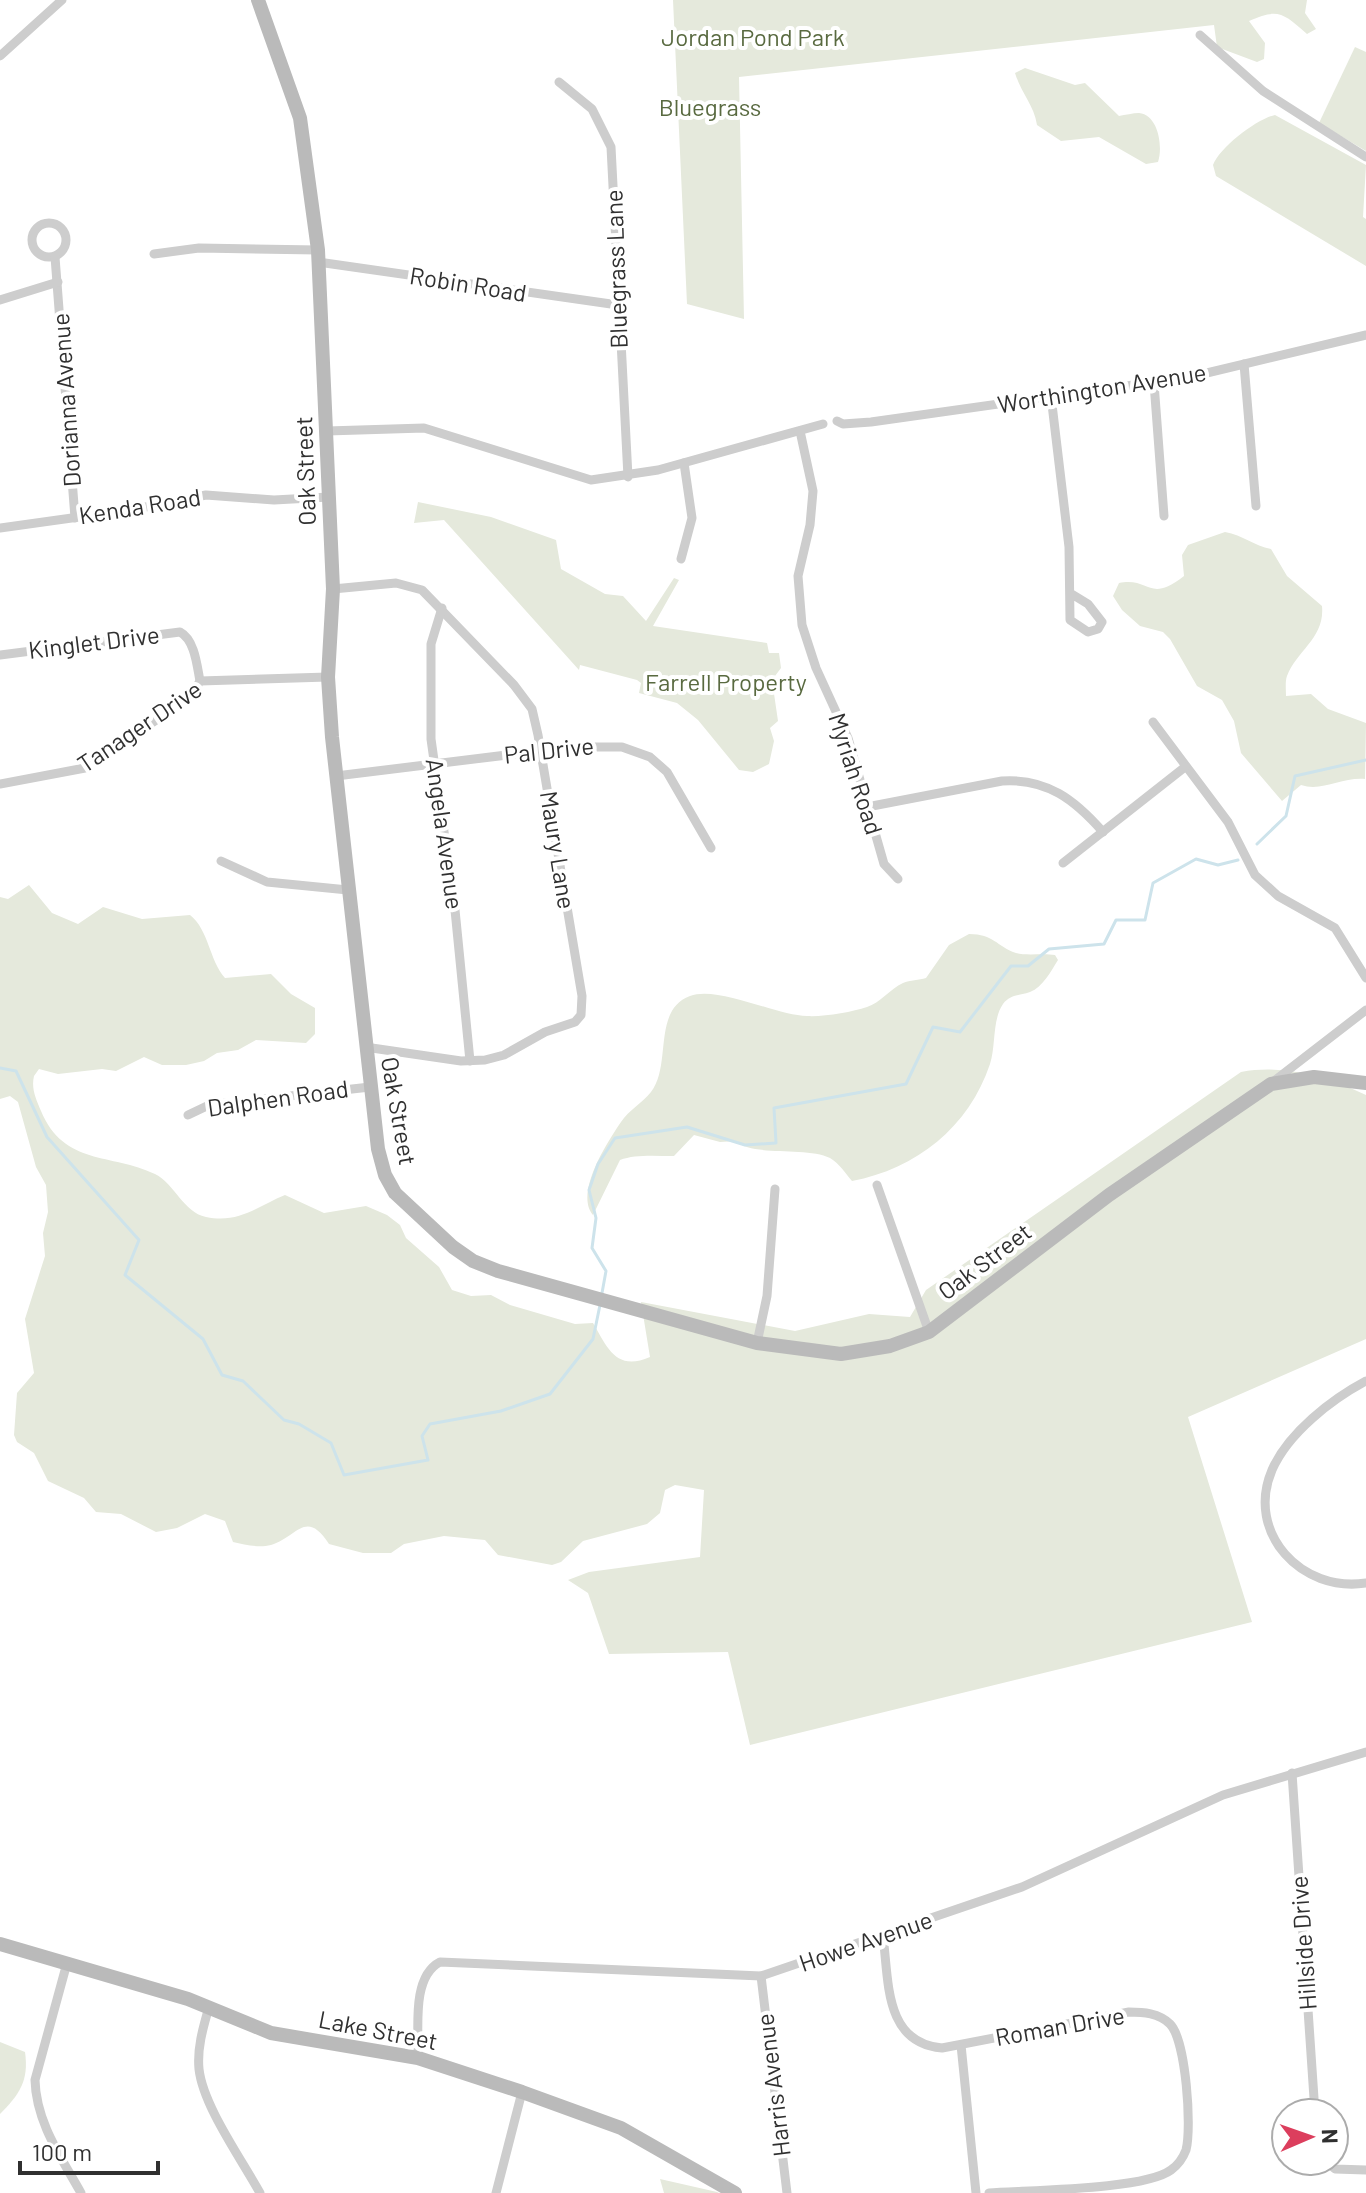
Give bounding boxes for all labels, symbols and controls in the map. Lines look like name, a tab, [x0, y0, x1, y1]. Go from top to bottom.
park label: Jordan Pond Park	[661, 22, 845, 51]
park label: Bluegrass	[659, 92, 761, 121]
street label: Bluegrass Lane	[598, 189, 633, 349]
street label: Robin Road	[408, 260, 529, 307]
street label: Dorianna Avenue	[45, 312, 86, 488]
street label: Worthington Avenue	[995, 357, 1208, 418]
street label: Oak Street	[288, 416, 321, 526]
street label: Kenda Road	[77, 482, 203, 529]
street label: Kinglet Drive	[27, 619, 161, 664]
park label: Farrell Property	[645, 667, 807, 696]
street label: Tanager Drive	[72, 674, 207, 778]
street label: Myriah Road	[823, 709, 890, 838]
street label: Pal Drive	[502, 730, 595, 769]
street label: Angela Avenue	[421, 757, 470, 911]
street label: Maury Lane	[535, 789, 582, 911]
street label: Oak Street	[376, 1054, 423, 1167]
street label: Dalphen Road	[205, 1073, 350, 1122]
street label: Oak Street	[932, 1216, 1036, 1305]
street label: Hillside Drive	[1283, 1875, 1322, 2011]
street label: Howe Avenue	[795, 1904, 936, 1977]
street label: Roman Drive	[993, 2000, 1127, 2051]
street label: Lake Street	[316, 2004, 440, 2055]
street label: Harris Avenue	[749, 2012, 796, 2158]
north arrow	[1270, 2097, 1350, 2177]
scale bar	[20, 2125, 158, 2175]
text: N	[1318, 2128, 1344, 2144]
text: 100 m	[32, 2137, 92, 2166]

